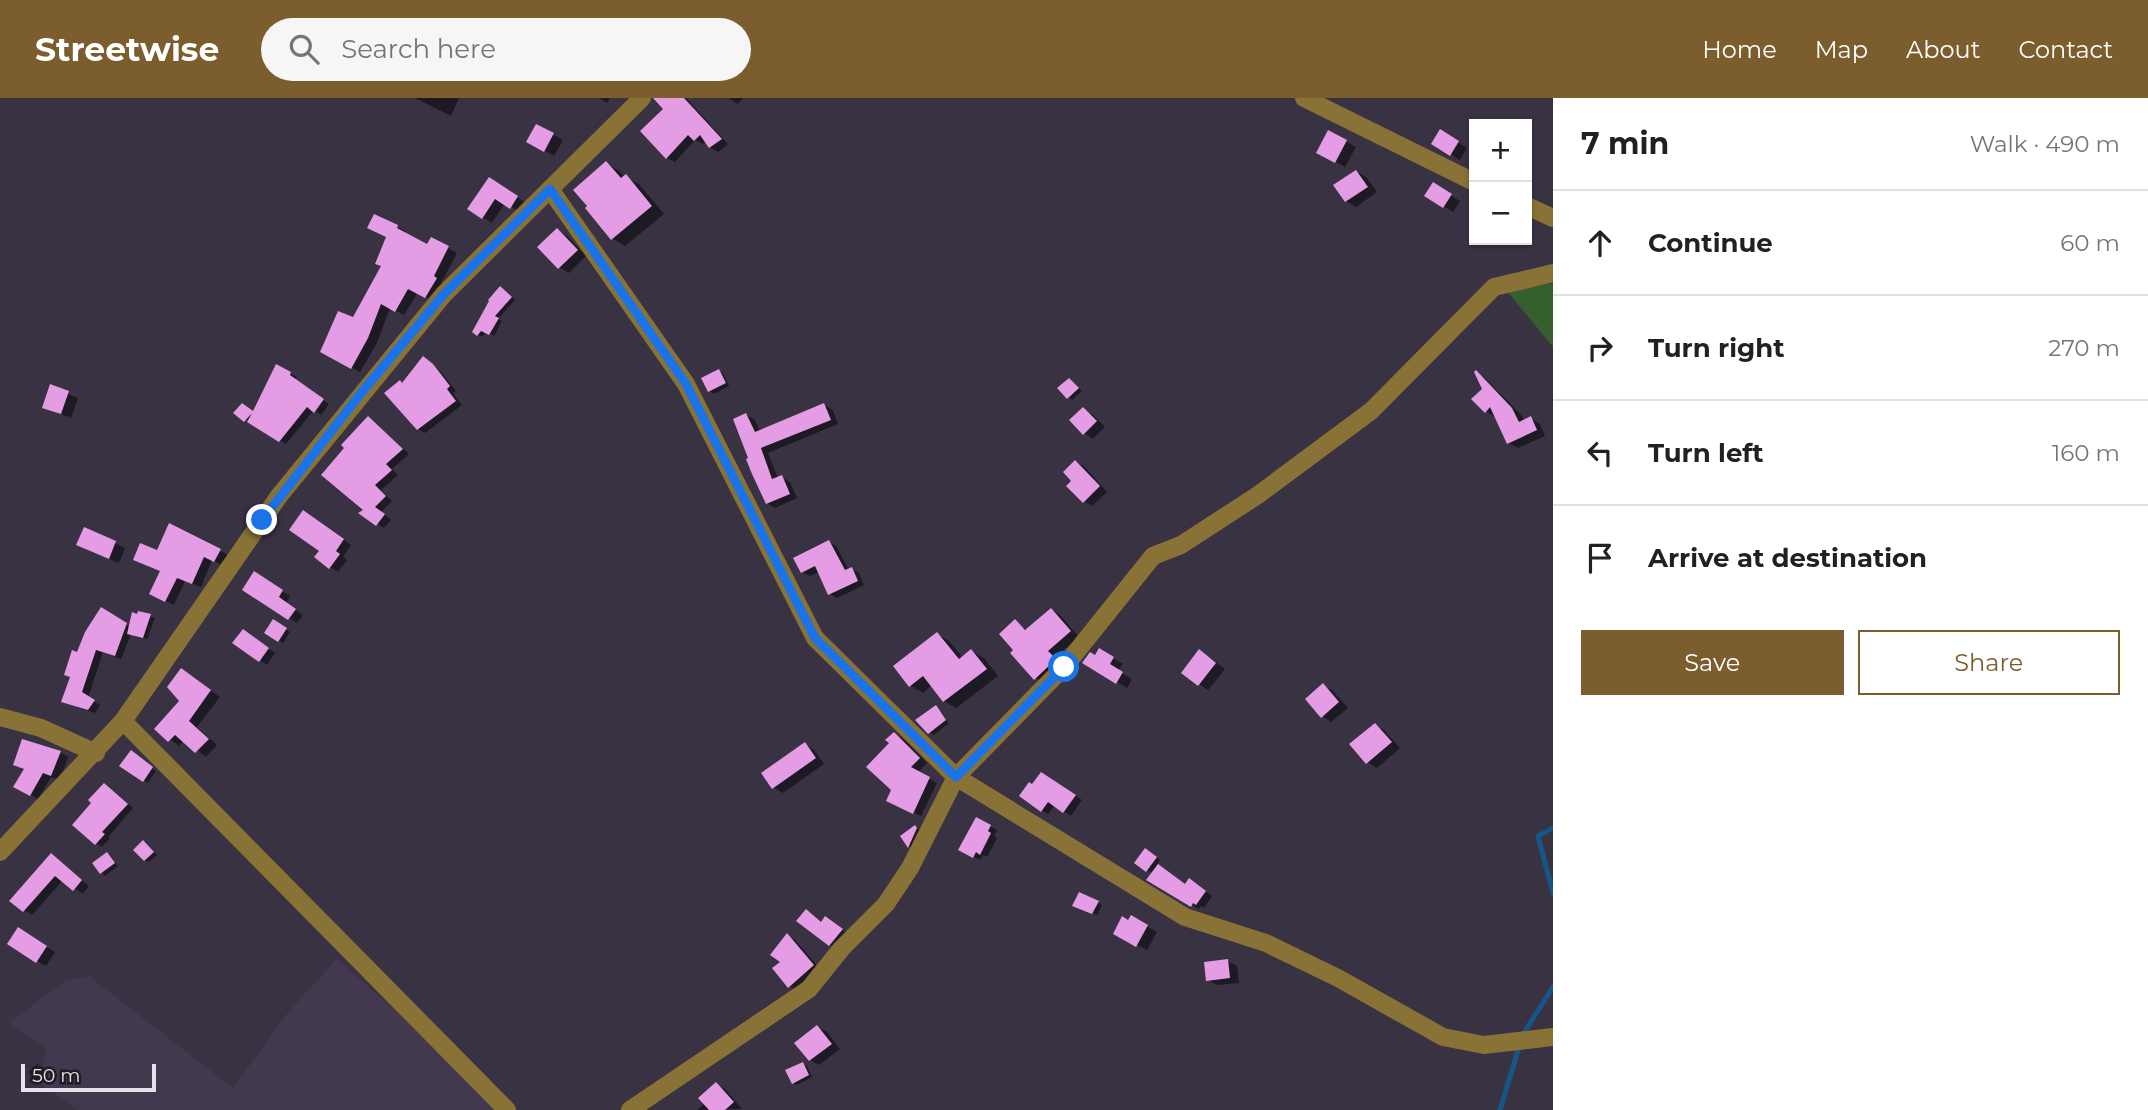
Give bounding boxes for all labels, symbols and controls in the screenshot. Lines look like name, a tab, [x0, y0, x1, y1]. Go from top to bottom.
search box	[261, 18, 751, 81]
text: Streetwise	[35, 29, 219, 69]
icon: search	[285, 30, 323, 68]
text: Search here	[341, 33, 496, 65]
text: Home	[1702, 35, 1777, 64]
text: Map	[1815, 35, 1868, 64]
text: About	[1906, 35, 1980, 64]
text: Contact	[2018, 35, 2113, 64]
map controls	[1469, 119, 1532, 245]
button: +	[1469, 119, 1532, 182]
text: 7 min	[1581, 125, 1669, 162]
text: Walk · 490 m	[1970, 130, 2120, 158]
button: −	[1469, 182, 1532, 245]
icon: ahead	[1581, 224, 1619, 262]
text: Continue	[1648, 227, 1773, 259]
text: 60 m	[2060, 229, 2120, 257]
icon: right	[1581, 329, 1619, 367]
text: Turn right	[1648, 332, 1784, 364]
text: 270 m	[2048, 334, 2120, 362]
icon: left	[1581, 434, 1619, 472]
text: Turn left	[1648, 437, 1764, 469]
text: 160 m	[2052, 439, 2120, 467]
route end	[246, 504, 277, 535]
icon: arrive	[1581, 539, 1619, 577]
text: Arrive at destination	[1648, 542, 1927, 574]
button: Save	[1581, 630, 1844, 695]
button: Share	[1858, 630, 2120, 695]
route start	[1048, 651, 1079, 682]
scale bar	[21, 1061, 156, 1093]
text: 50 m	[32, 1064, 80, 1087]

